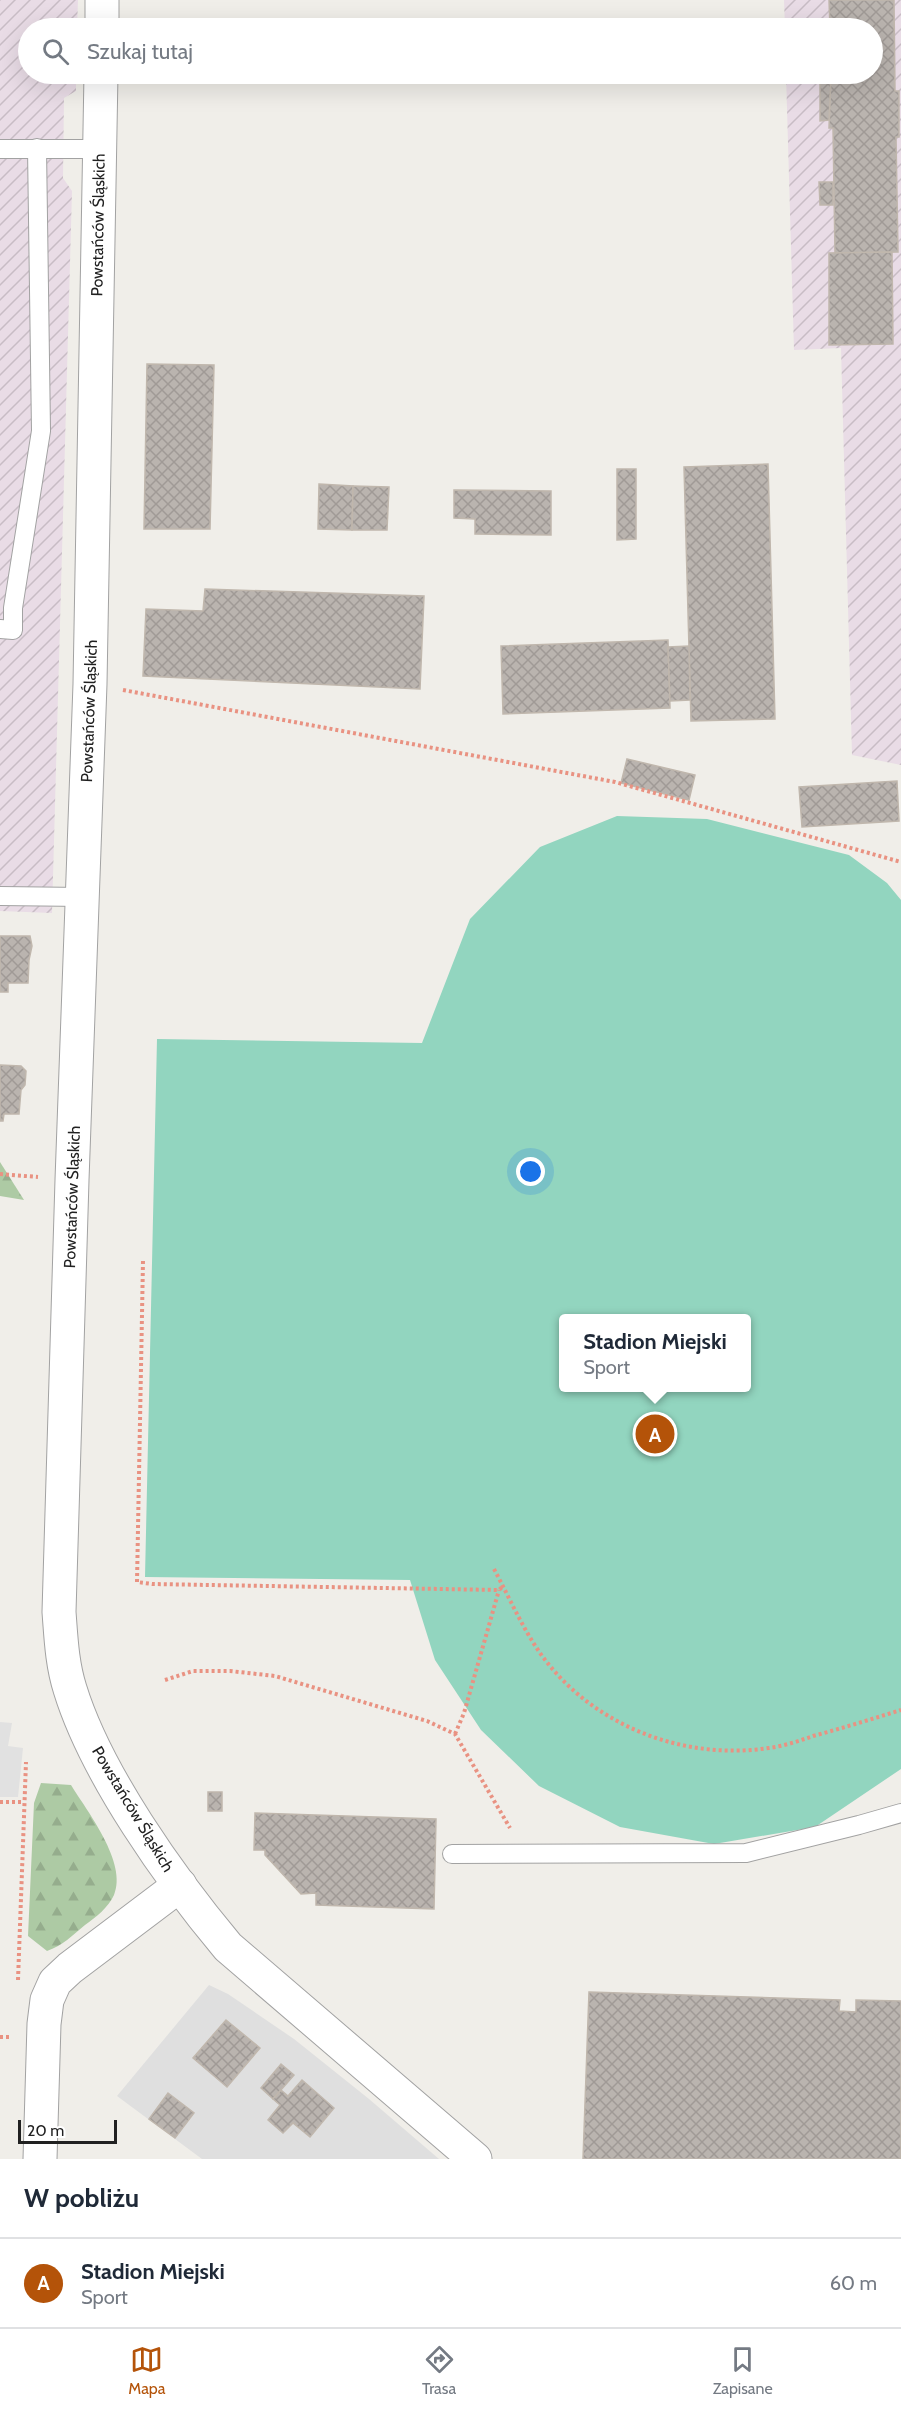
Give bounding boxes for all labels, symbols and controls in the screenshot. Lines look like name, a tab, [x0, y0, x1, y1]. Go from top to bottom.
search box	[18, 18, 883, 84]
icon: search	[39, 35, 72, 68]
text: Szukaj tutaj	[87, 38, 193, 65]
street label: Powstańców Śląskich	[87, 153, 109, 297]
street label: Powstańców Śląskich	[77, 639, 101, 783]
street label: Powstańców Śląskich	[60, 1125, 84, 1269]
your location	[516, 1157, 545, 1186]
popup	[559, 1314, 751, 1392]
text: Stadion Miejski	[583, 1328, 727, 1355]
text: Sport	[583, 1355, 630, 1379]
pin: A	[636, 1412, 674, 1456]
street label: Powstańców Śląskich	[88, 1743, 178, 1875]
scale bar	[18, 2117, 117, 2144]
text: 20 m	[27, 2121, 64, 2140]
text: W pobliżu	[24, 2182, 139, 2214]
text: Stadion Miejski	[81, 2258, 225, 2285]
text: A	[37, 2271, 50, 2295]
text: 60 m	[830, 2271, 877, 2295]
text: Sport	[81, 2285, 128, 2309]
tab: Mapa	[128, 2343, 165, 2398]
tab: Trasa	[422, 2343, 456, 2398]
tab: Zapisane	[713, 2343, 773, 2398]

